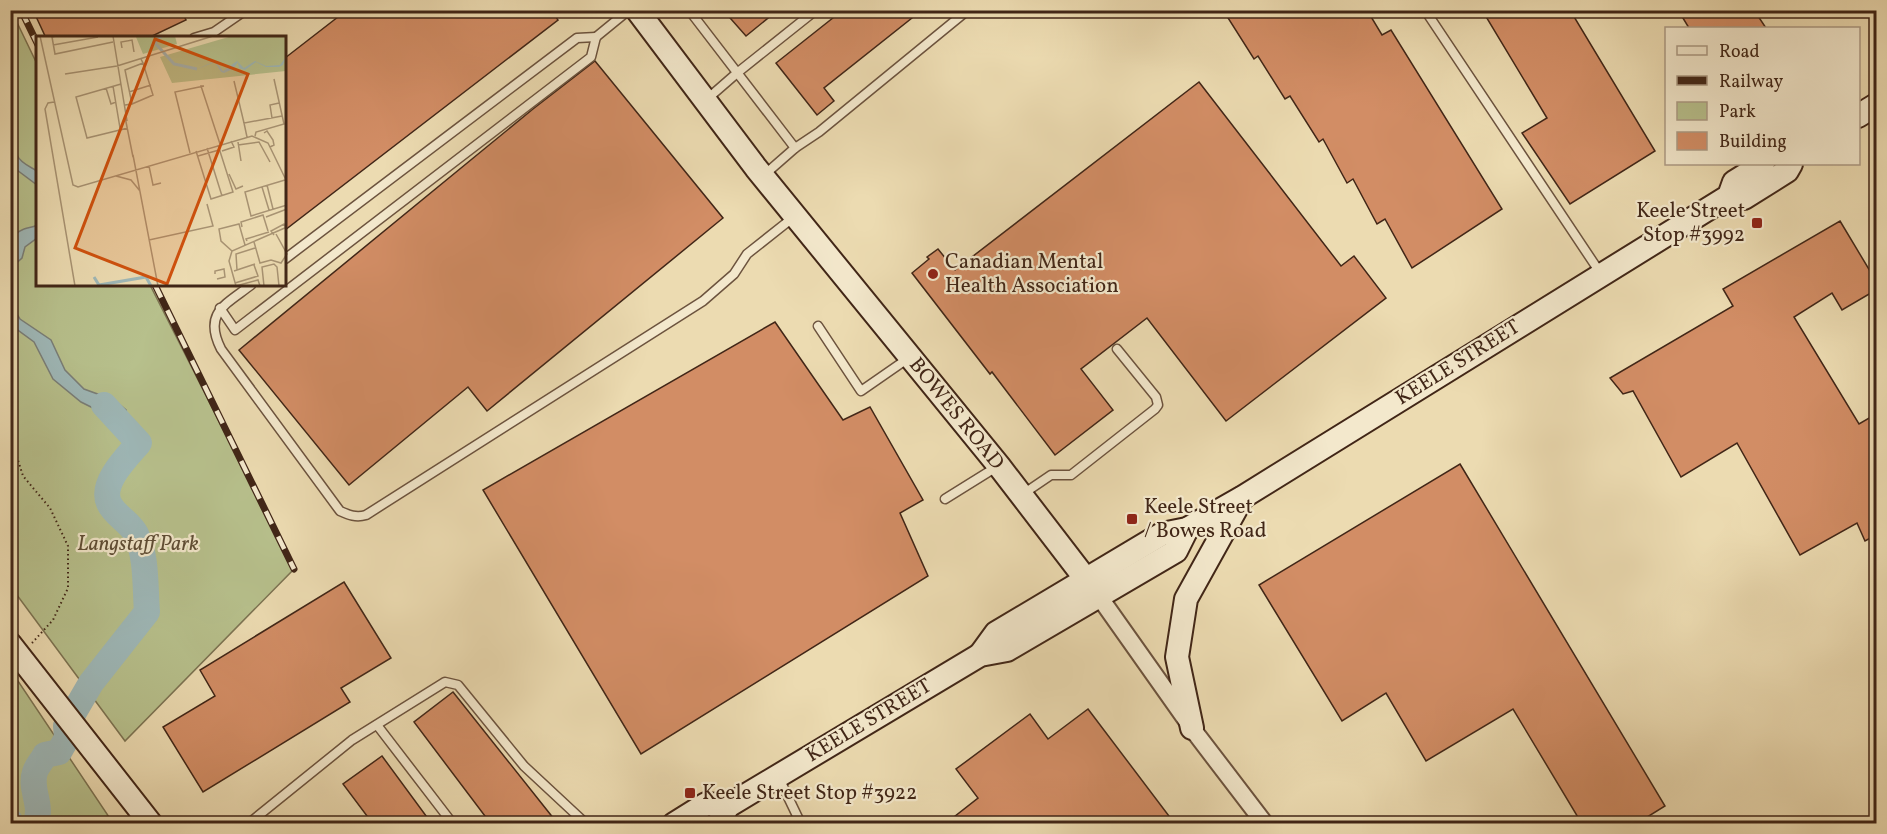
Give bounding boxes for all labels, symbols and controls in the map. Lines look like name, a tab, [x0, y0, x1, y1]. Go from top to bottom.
legend	[1665, 27, 1860, 165]
inset map	[36, 36, 286, 286]
text: Road	[1719, 40, 1760, 65]
text: Railway	[1719, 70, 1783, 95]
text: Park	[1719, 100, 1756, 125]
text: Building	[1719, 130, 1787, 155]
place label: Keele Street Stop #3992	[1636, 197, 1745, 250]
marker: Keele Street Stop #3992	[1750, 216, 1764, 230]
place label: Canadian Mental Health Association	[945, 248, 1119, 301]
marker: Canadian Mental Health Association	[926, 267, 940, 281]
street label: KEELE STREET	[1390, 313, 1526, 413]
street label: BOWES ROAD	[902, 352, 1010, 476]
place label: Keele Street / Bowes Road	[1144, 493, 1267, 546]
marker: Keele Street / Bowes Road	[1125, 512, 1139, 526]
park label: Langstaff Park	[77, 530, 199, 559]
street label: KEELE STREET	[801, 672, 937, 770]
place label: Keele Street Stop #3922	[702, 779, 917, 808]
marker: Keele Street Stop #3922	[683, 786, 697, 800]

